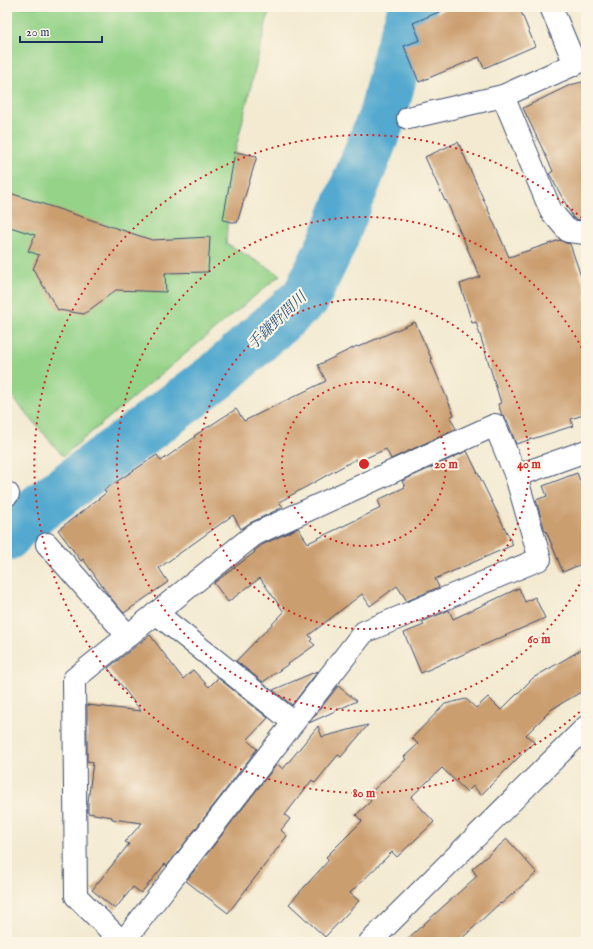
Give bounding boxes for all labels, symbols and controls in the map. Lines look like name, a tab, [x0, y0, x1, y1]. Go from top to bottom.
scale bar	[20, 18, 102, 44]
text: 20 m	[26, 25, 49, 40]
water label: 手鎌野間川	[243, 287, 312, 354]
centre of rings	[357, 457, 371, 471]
text: 20 m	[434, 457, 458, 472]
text: 40 m	[517, 457, 542, 472]
text: 60 m	[528, 632, 551, 647]
text: 80 m	[353, 786, 376, 801]

